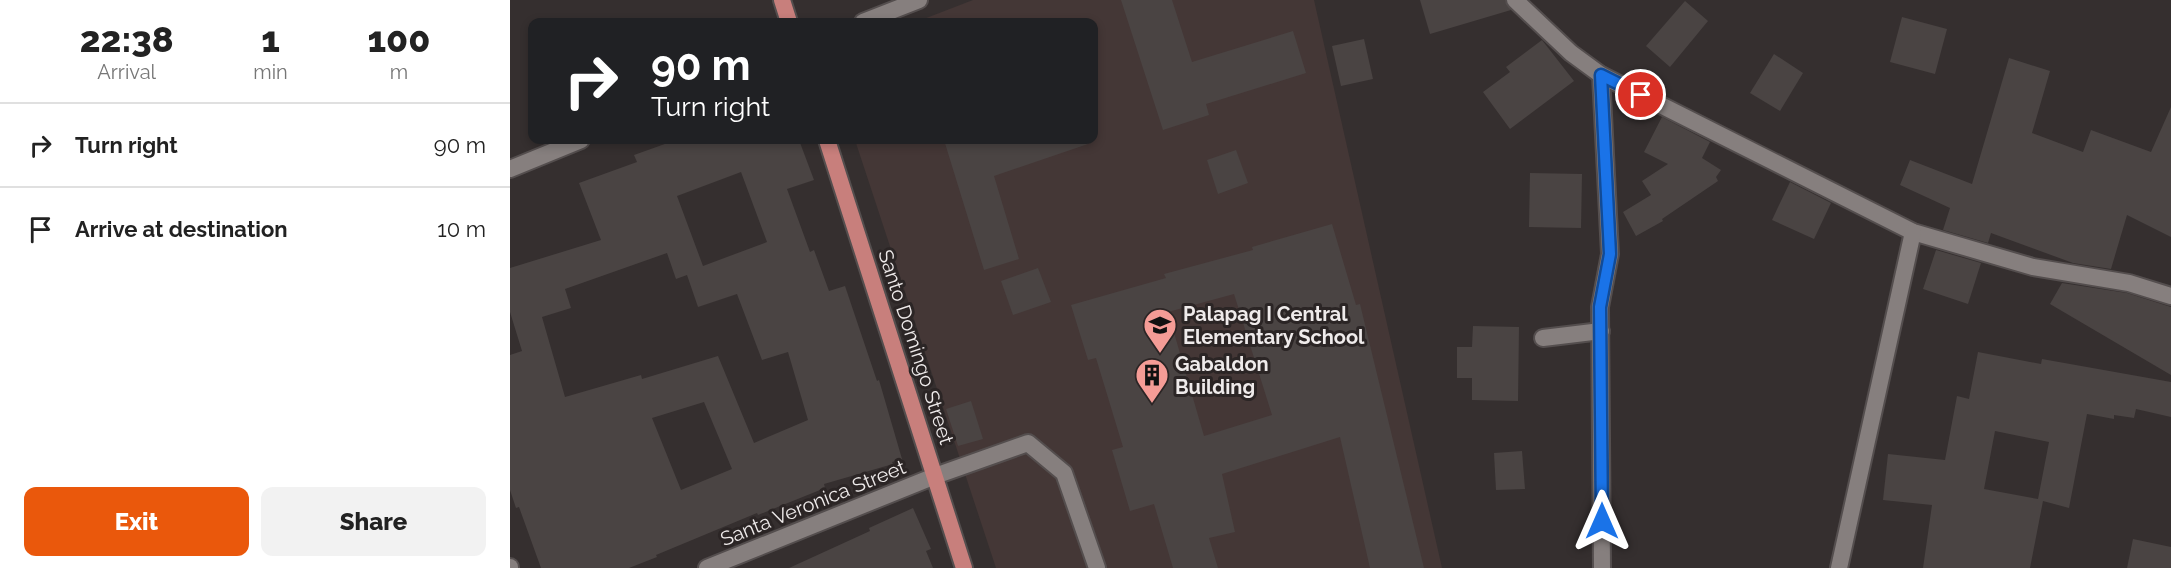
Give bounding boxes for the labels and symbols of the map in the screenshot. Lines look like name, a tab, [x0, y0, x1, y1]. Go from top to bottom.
pin	[1615, 69, 1666, 120]
street label: Santo Domingo Street	[873, 246, 959, 448]
place label: Palapag I Central Elementary School	[1183, 302, 1365, 349]
school or university icon: Palapag I Central Elementary School	[1142, 307, 1178, 354]
place label: Gabaldon Building	[1175, 352, 1269, 399]
building icon: Gabaldon Building	[1134, 357, 1170, 404]
street label: Santa Veronica Street	[717, 455, 909, 551]
position arrow	[1570, 489, 1634, 553]

